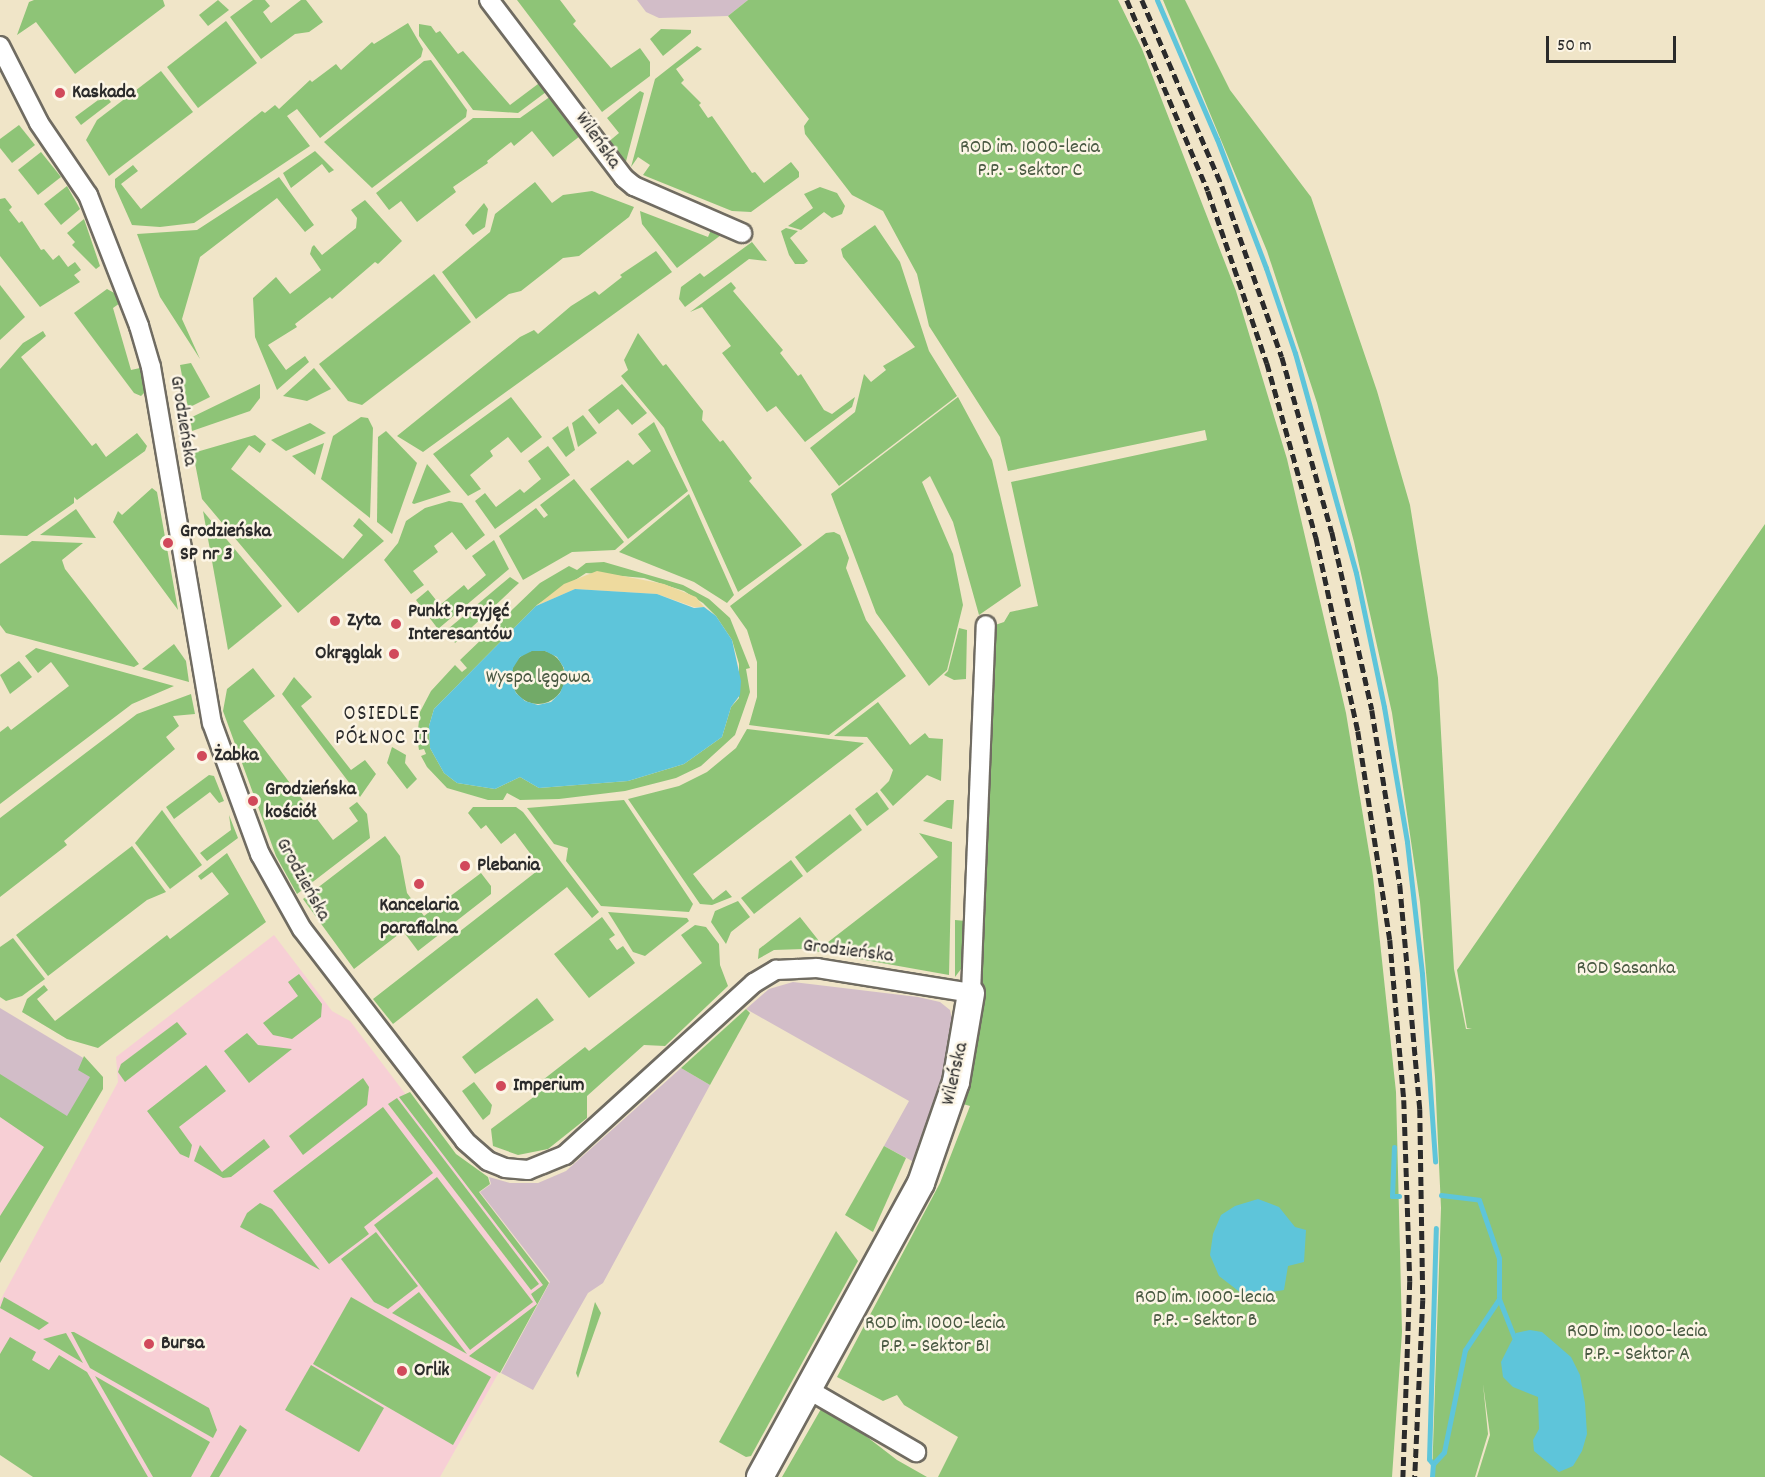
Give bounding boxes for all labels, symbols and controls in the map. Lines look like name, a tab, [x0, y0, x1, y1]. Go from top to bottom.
scale bar	[1549, 24, 1680, 62]
text: 50 m	[1557, 34, 1592, 59]
place label: Kaskada	[72, 81, 135, 105]
marker: Kaskada	[53, 86, 67, 100]
street label: Wileńska	[569, 108, 625, 174]
park label: ROD im. 1000-lecia P.P. - Sektor C	[960, 137, 1100, 184]
street label: Grodzieńska	[163, 374, 201, 468]
place label: Grodzieńska SP nr 3	[180, 520, 271, 567]
marker: Grodzieńska SP nr 3	[161, 536, 175, 550]
place label: Punkt Przyjęć Interesantów	[408, 600, 512, 647]
place label: Zyta	[347, 609, 381, 633]
marker: Zyta	[328, 614, 342, 628]
marker: Punkt Przyjęć Interesantów	[389, 617, 403, 631]
place label: Okrąglak	[315, 642, 382, 666]
marker: Okrąglak	[387, 647, 401, 661]
park label: Wyspa lęgowa	[486, 666, 590, 690]
district label: OSIEDLE PÓŁNOC II	[335, 702, 429, 752]
place label: Żabka	[214, 744, 259, 768]
marker: Żabka	[195, 749, 209, 763]
place label: Grodzieńska kościół	[265, 778, 356, 825]
marker: Grodzieńska kościół	[246, 794, 260, 808]
street label: Grodzieńska	[269, 834, 335, 926]
place label: Plebania	[477, 854, 540, 878]
marker: Plebania	[458, 859, 472, 873]
marker: Kancelaria parafialna	[412, 877, 426, 891]
place label: Kancelaria parafialna	[379, 894, 459, 941]
street label: Grodzieńska	[801, 935, 895, 969]
park label: ROD Sasanka	[1577, 957, 1675, 981]
street label: Wileńska	[937, 1040, 975, 1108]
place label: Imperium	[513, 1074, 584, 1098]
marker: Imperium	[494, 1079, 508, 1093]
park label: ROD im. 1000-lecia P.P. - Sektor B	[1135, 1287, 1275, 1334]
park label: ROD im. 1000-lecia P.P. - Sektor B1	[865, 1313, 1005, 1360]
park label: ROD im. 1000-lecia P.P. - Sektor A	[1567, 1321, 1707, 1368]
place label: Bursa	[161, 1332, 204, 1356]
marker: Bursa	[142, 1337, 156, 1351]
place label: Orlik	[414, 1359, 450, 1383]
marker: Orlik	[395, 1364, 409, 1378]

